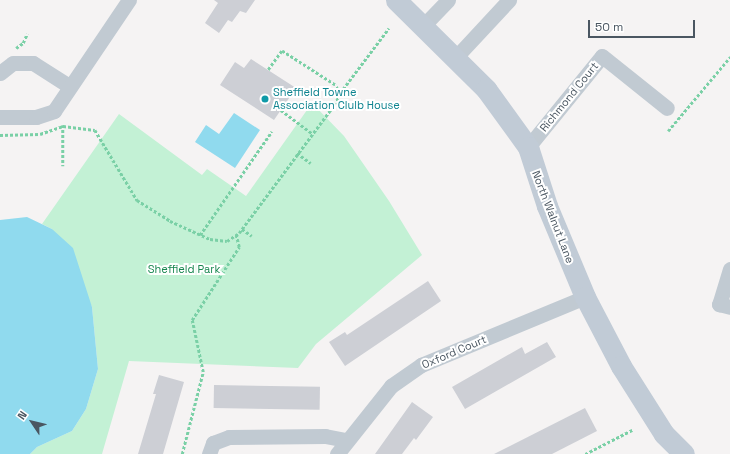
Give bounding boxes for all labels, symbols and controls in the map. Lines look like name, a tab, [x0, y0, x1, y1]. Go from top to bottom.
scale bar	[590, 12, 697, 38]
text: 50 m	[595, 19, 623, 35]
street label: Richmond Court	[537, 60, 601, 134]
place label: Sheffield Towne Association Clulb House	[273, 86, 400, 112]
marker: Sheffield Towne Association Clulb House	[260, 94, 270, 104]
street label: North Walnut Lane	[529, 169, 577, 265]
park label: Sheffield Park	[148, 262, 220, 276]
street label: Oxford Court	[420, 332, 488, 372]
north arrow	[12, 402, 52, 442]
text: N	[14, 408, 30, 422]

